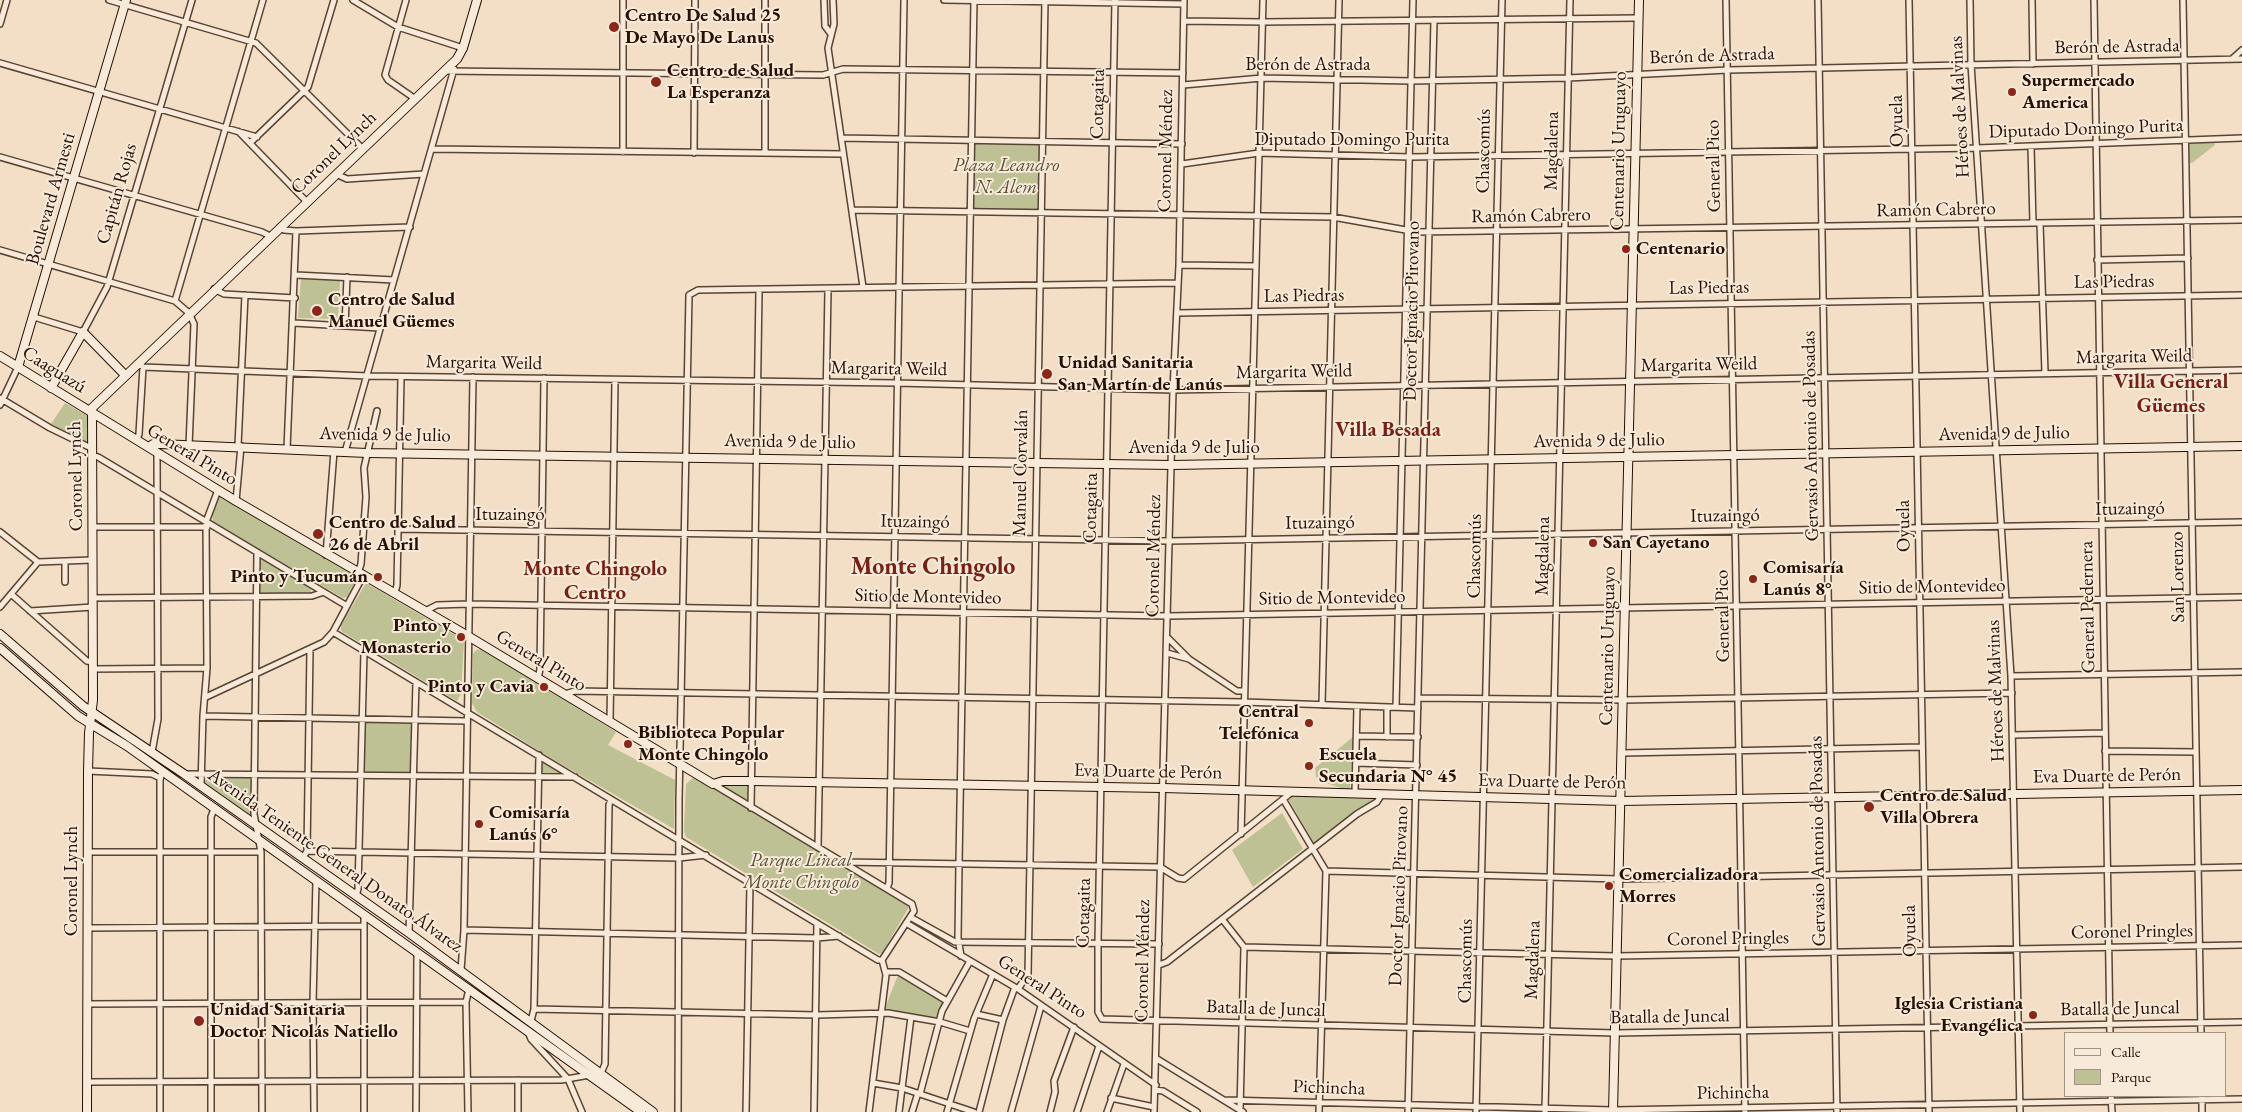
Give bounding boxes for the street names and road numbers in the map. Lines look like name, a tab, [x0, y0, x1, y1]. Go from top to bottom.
street label: Héroes de Malvinas	[1945, 35, 1975, 179]
street label: Berón de Astrada	[2054, 35, 2180, 59]
street label: Berón de Astrada	[1649, 42, 1775, 70]
street label: Berón de Astrada	[1245, 54, 1371, 76]
street label: Cotagaita	[1086, 69, 1110, 139]
street label: Centenario Uruguayo	[1606, 71, 1632, 231]
street label: Coronel Méndez	[1154, 89, 1178, 213]
street label: Oyuela	[1885, 95, 1909, 147]
street label: Coronel Lynch	[286, 106, 382, 200]
street label: Chascomús	[1472, 108, 1496, 194]
street label: Magdalena	[1540, 111, 1564, 191]
street label: Diputado Domingo Purita	[1988, 114, 2184, 144]
street label: General Pico	[1702, 119, 1726, 213]
street label: Diputado Domingo Purita	[1255, 129, 1449, 151]
street label: Boulevard Armesti	[21, 130, 81, 268]
street label: Capitán Rojas	[92, 141, 142, 247]
street label: Ramón Cabrero	[1876, 198, 1996, 222]
street label: Ramón Cabrero	[1471, 204, 1591, 228]
street label: Doctor Ignacio Pirovano	[1399, 221, 1425, 401]
street label: Las Piedras	[2073, 270, 2155, 294]
street label: Las Piedras	[1668, 276, 1750, 300]
street label: Las Piedras	[1263, 284, 1345, 308]
street label: Gervasio Antonio de Posadas	[1798, 331, 1824, 541]
street label: Caaguazú	[18, 341, 90, 399]
street label: Margarita Weild	[2076, 345, 2192, 369]
street label: Margarita Weild	[426, 351, 542, 375]
street label: Margarita Weild	[1641, 353, 1757, 377]
street label: Margarita Weild	[831, 357, 947, 381]
street label: Margarita Weild	[1236, 360, 1352, 384]
street label: Manuel Corvalán	[1008, 409, 1034, 537]
street label: General Pinto	[143, 419, 241, 491]
street label: Coronel Lynch	[64, 421, 88, 531]
street label: Avenida 9 de Julio	[1938, 421, 2070, 447]
street label: Avenida 9 de Julio	[319, 422, 451, 448]
street label: Avenida 9 de Julio	[1533, 428, 1665, 454]
street label: Avenida 9 de Julio	[724, 429, 856, 455]
street label: Avenida 9 de Julio	[1128, 437, 1260, 459]
street label: Cotagaita	[1079, 473, 1103, 543]
street label: Coronel Méndez	[1142, 494, 1166, 618]
street label: Ituzaingó	[2095, 497, 2165, 521]
street label: Oyuela	[1892, 500, 1916, 552]
street label: Ituzaingó	[475, 504, 545, 526]
street label: Ituzaingó	[1690, 504, 1760, 528]
street label: Ituzaingó	[880, 510, 950, 534]
street label: Ituzaingó	[1285, 511, 1355, 535]
street label: Chascomús	[1463, 513, 1487, 599]
street label: Magdalena	[1531, 516, 1555, 596]
street label: San Lorenzo	[2166, 531, 2190, 623]
street label: General Pedernera	[2075, 541, 2101, 673]
street label: Centenario Uruguayo	[1595, 566, 1621, 726]
street label: General Pico	[1711, 569, 1735, 663]
street label: Sitio de Montevideo	[1858, 574, 2006, 600]
street label: Sitio de Montevideo	[854, 584, 1002, 610]
street label: Sitio de Montevideo	[1258, 585, 1406, 611]
street label: Héroes de Malvinas	[1982, 619, 2010, 763]
street label: General Pinto	[492, 625, 590, 697]
street label: Gervasio Antonio de Posadas	[1805, 736, 1831, 946]
street label: Eva Duarte de Perón	[1074, 759, 1222, 785]
street label: Eva Duarte de Perón	[2033, 763, 2181, 789]
street label: Avenida Teniente General Donato Álvarez	[203, 764, 467, 958]
street label: Eva Duarte de Perón	[1478, 769, 1626, 795]
street label: Doctor Ignacio Pirovano	[1384, 805, 1414, 987]
street label: Coronel Lynch	[61, 826, 83, 936]
street label: Cotagaita	[1072, 878, 1096, 948]
street label: Coronel Méndez	[1131, 899, 1155, 1023]
street label: Oyuela	[1898, 905, 1922, 957]
street label: Chascomús	[1454, 918, 1478, 1004]
street label: Magdalena	[1520, 920, 1546, 1000]
street label: Coronel Pringles	[2071, 920, 2193, 944]
street label: Coronel Pringles	[1667, 927, 1789, 951]
street label: General Pinto	[993, 950, 1091, 1024]
street label: Batalla de Juncal	[1206, 996, 1326, 1022]
street label: Batalla de Juncal	[2060, 997, 2180, 1021]
street label: Batalla de Juncal	[1610, 1005, 1730, 1029]
street label: Pichincha	[1292, 1075, 1366, 1101]
street label: Pichincha	[1697, 1081, 1769, 1105]

